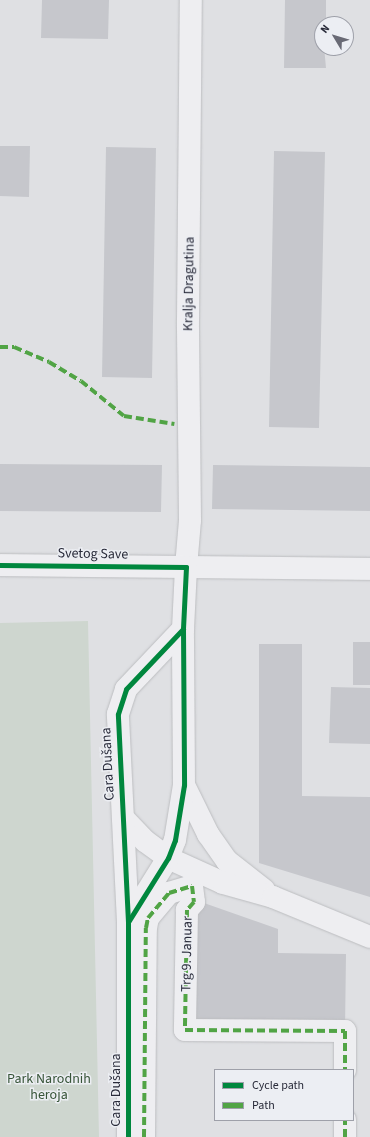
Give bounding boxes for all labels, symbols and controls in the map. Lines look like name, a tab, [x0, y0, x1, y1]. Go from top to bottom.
north arrow	[314, 16, 354, 56]
text: N	[317, 21, 333, 36]
street label: Kralja Dragutina	[180, 237, 198, 331]
street label: Svetog Save	[58, 545, 128, 563]
street label: Cara Dušana	[98, 727, 118, 801]
street label: Trg 9. Januar	[178, 916, 196, 992]
street label: Cara Dušana	[108, 1053, 124, 1127]
legend	[214, 1069, 354, 1121]
park label: Park Narodnih heroja	[7, 1071, 91, 1104]
text: Cycle path	[252, 1077, 304, 1094]
text: Path	[252, 1097, 275, 1114]

